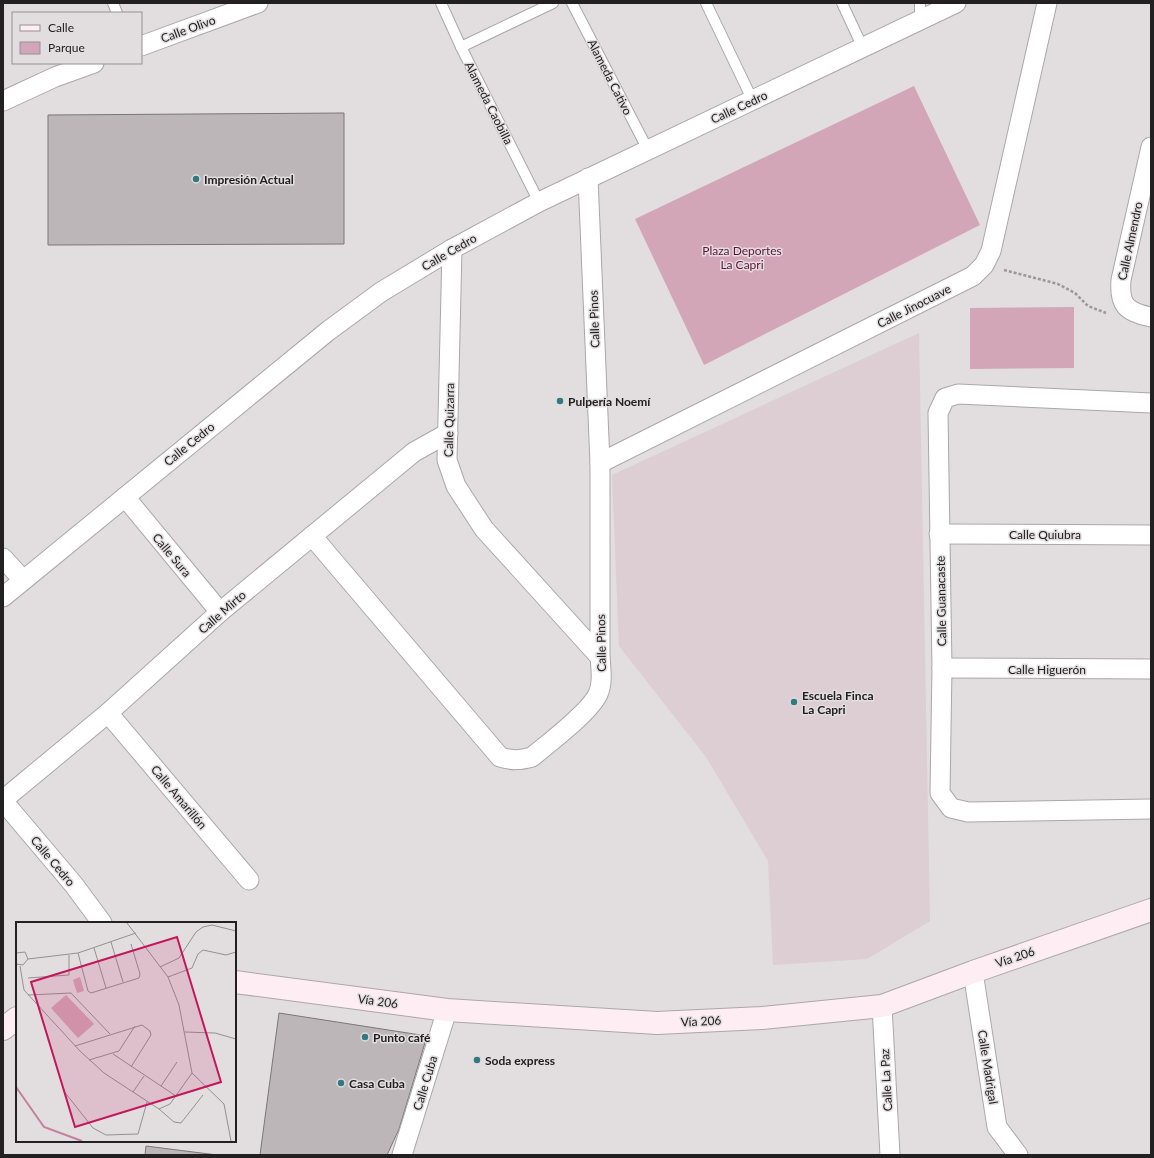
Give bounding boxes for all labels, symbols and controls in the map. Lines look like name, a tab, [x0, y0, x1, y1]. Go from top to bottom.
legend	[12, 12, 142, 64]
street label: Calle Olivo	[159, 12, 218, 46]
text: Calle	[48, 20, 74, 35]
street label: Alameda Cativo	[584, 37, 636, 118]
text: Parque	[48, 40, 85, 55]
street label: Alameda Caobilla	[462, 59, 516, 147]
street label: Calle Cedro	[708, 87, 770, 127]
place label: Impresión Actual	[204, 172, 294, 187]
marker: Impresión Actual	[191, 174, 201, 184]
street label: Calle Almendro	[1114, 200, 1146, 282]
street label: Calle Cedro	[419, 230, 479, 274]
park label: Plaza Deportes La Capri	[702, 243, 782, 272]
street label: Calle Jinocuave	[875, 281, 953, 331]
street label: Calle Pinos	[585, 290, 603, 348]
street label: Calle Quizarra	[441, 383, 457, 457]
place label: Pulpería Noemí	[568, 394, 651, 409]
marker: Pulpería Noemí	[555, 396, 565, 406]
street label: Calle Cedro	[161, 419, 218, 469]
street label: Calle Quiubra	[1009, 527, 1081, 542]
street label: Calle Sura	[149, 530, 195, 580]
street label: Calle Guanacaste	[933, 556, 949, 646]
street label: Calle Mirto	[195, 587, 249, 637]
street label: Calle Pinos	[593, 614, 609, 672]
street label: Calle Higuerón	[1008, 662, 1086, 677]
place label: Escuela Finca La Capri	[802, 688, 874, 717]
marker: Escuela Finca La Capri	[789, 697, 799, 707]
street label: Calle Amarillón	[148, 762, 210, 832]
street label: Calle Cedro	[28, 833, 78, 889]
inset map	[16, 922, 236, 1142]
street label: Vía 206	[993, 943, 1037, 971]
street label: Vía 206	[357, 991, 399, 1011]
street label: Vía 206	[680, 1012, 722, 1030]
street label: Calle Madrigal	[975, 1029, 1001, 1105]
place label: Punto café	[373, 1030, 431, 1045]
marker: Punto café	[360, 1032, 370, 1042]
street label: Calle La Paz	[877, 1048, 895, 1112]
place label: Soda express	[485, 1053, 555, 1068]
street label: Calle Cuba	[410, 1054, 440, 1112]
marker: Soda express	[472, 1055, 482, 1065]
place label: Casa Cuba	[349, 1076, 405, 1091]
marker: Casa Cuba	[336, 1078, 346, 1088]

